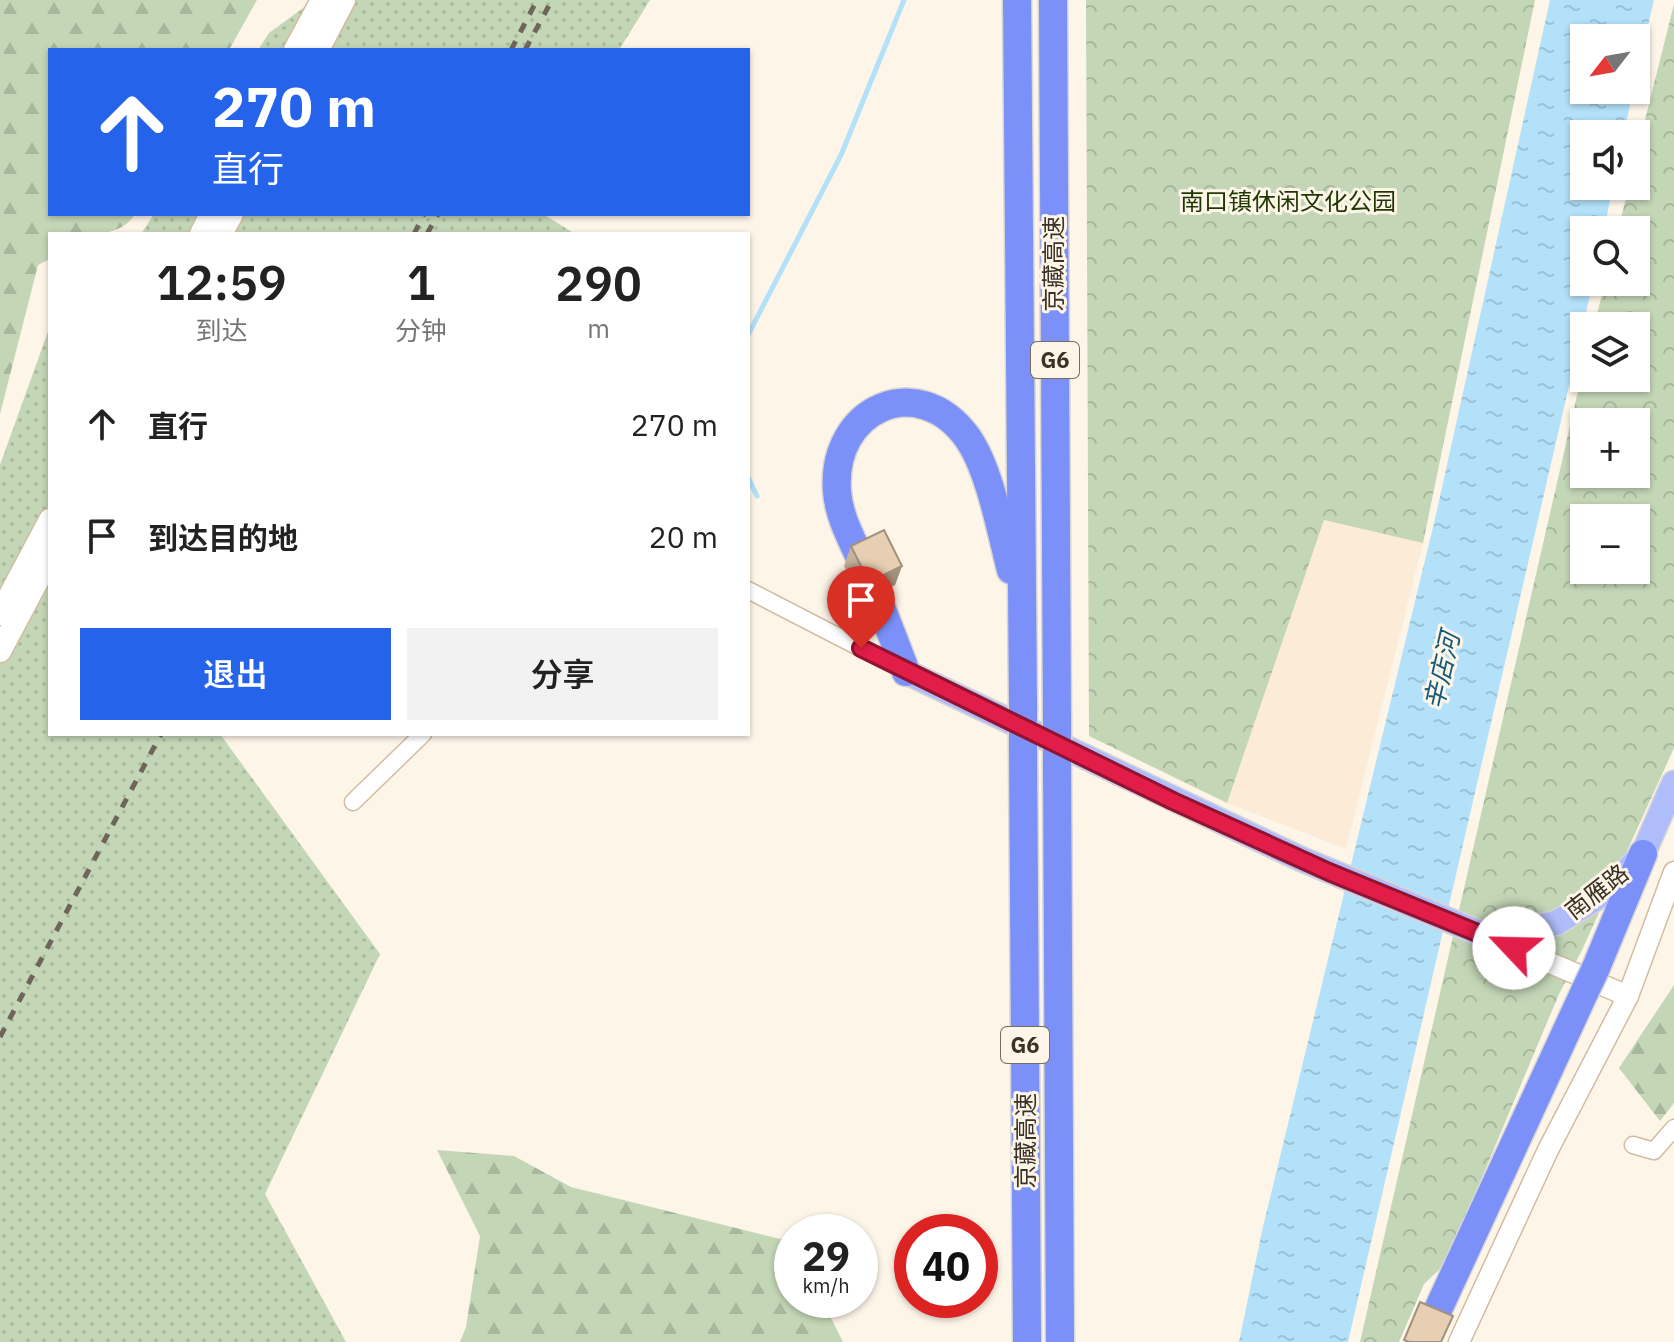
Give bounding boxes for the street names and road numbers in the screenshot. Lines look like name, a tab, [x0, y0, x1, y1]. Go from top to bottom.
street label: 京藏高速	[1037, 216, 1069, 312]
road number: G6	[1031, 342, 1079, 378]
street label: 南雁路	[1558, 856, 1635, 926]
road number: G6	[1001, 1027, 1049, 1063]
street label: 京藏高速	[1009, 1093, 1041, 1189]

